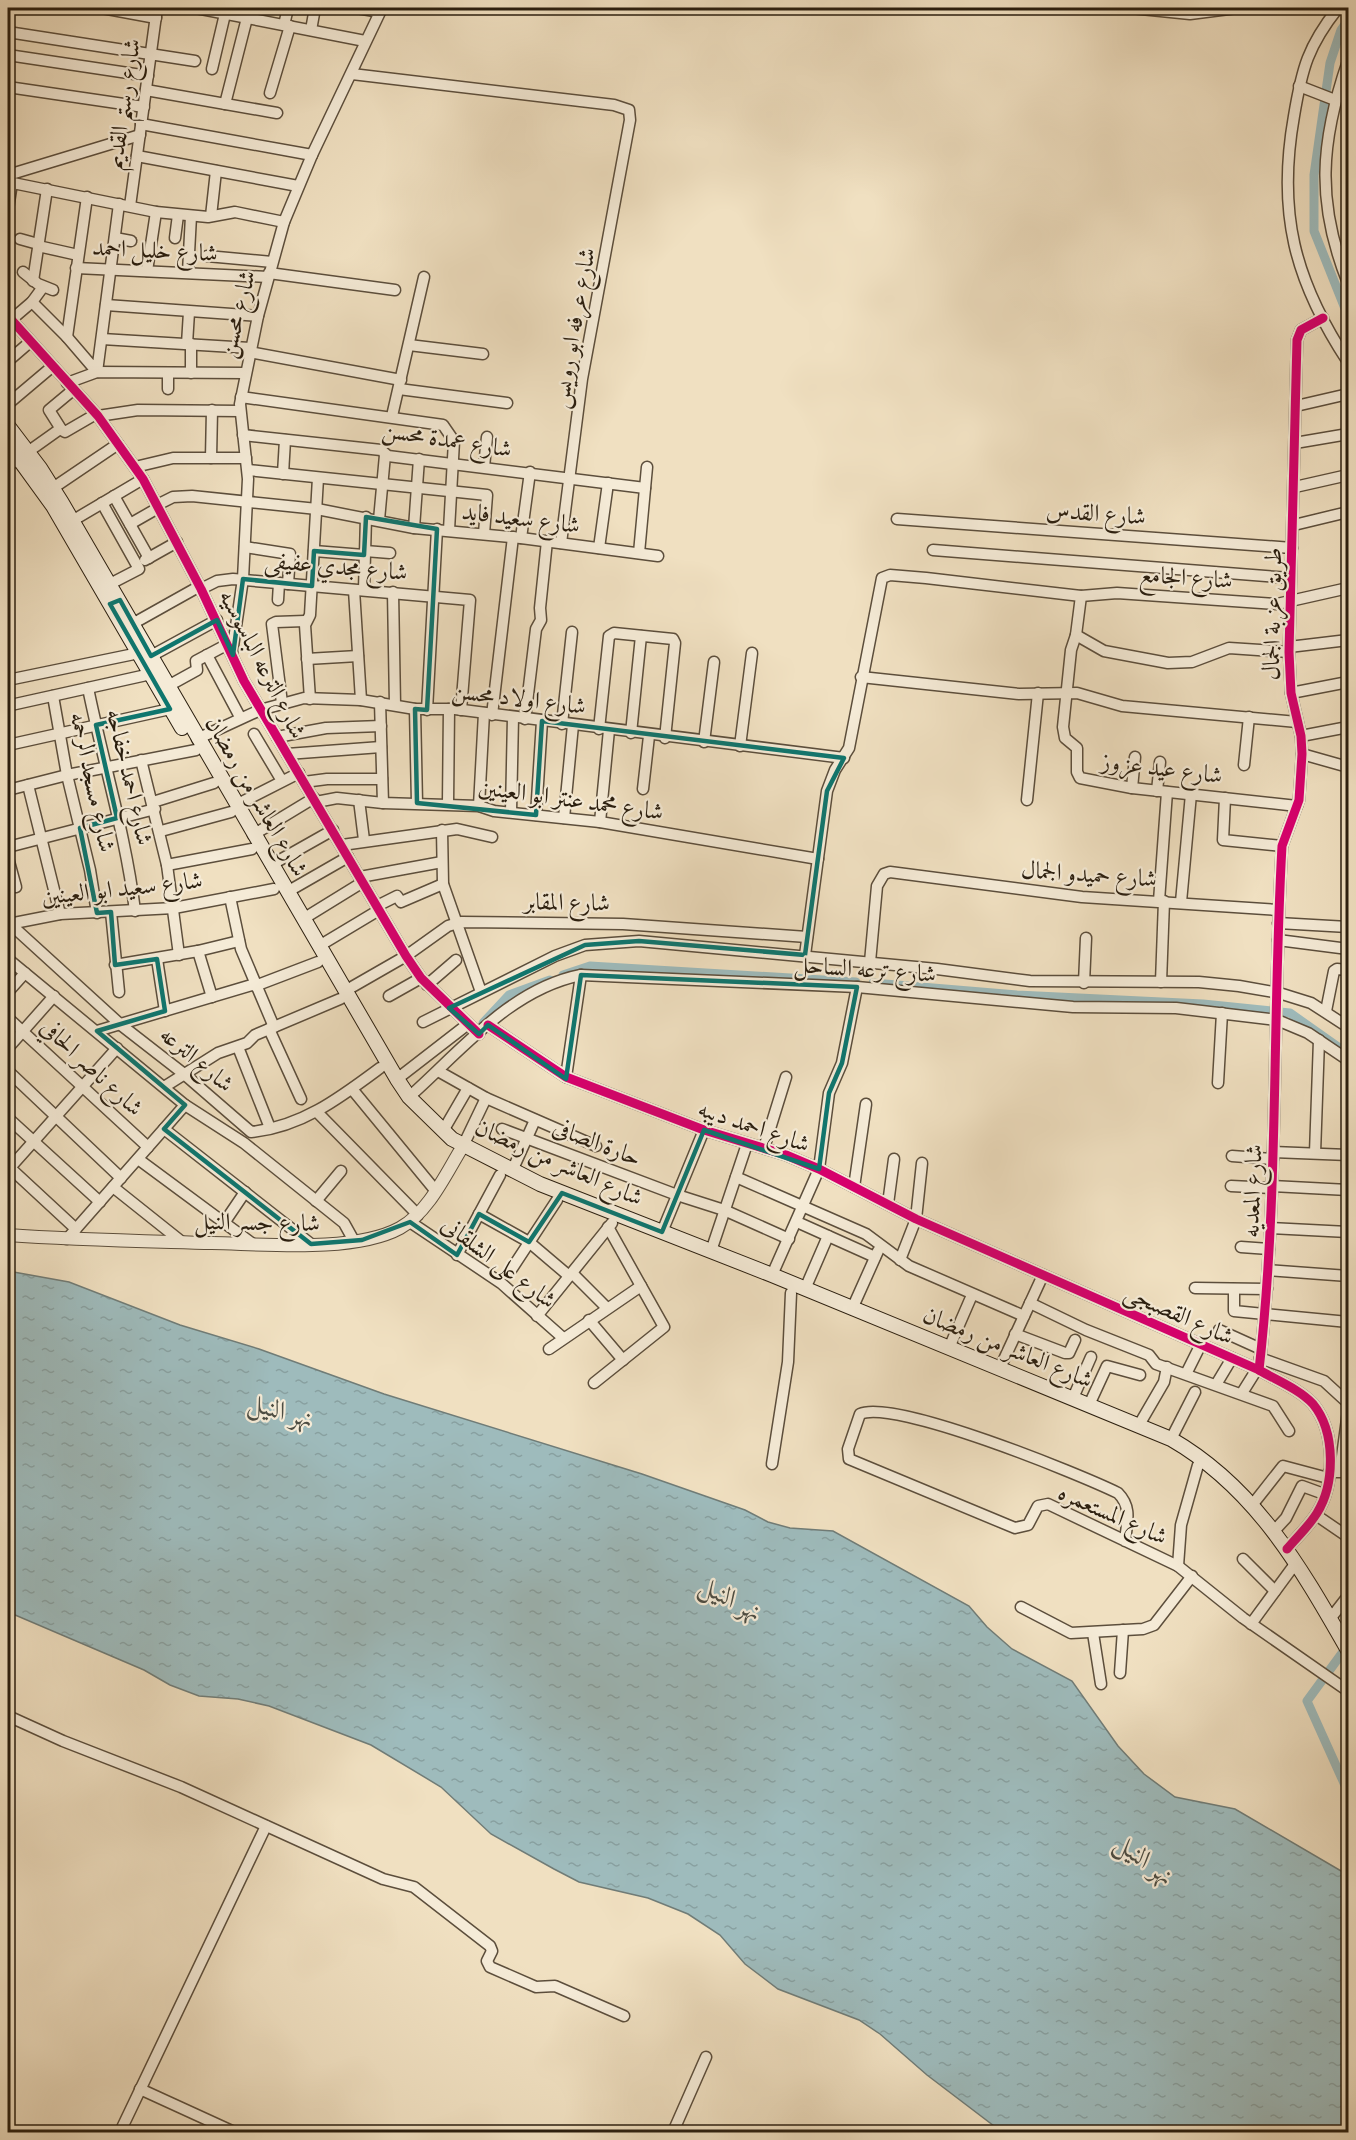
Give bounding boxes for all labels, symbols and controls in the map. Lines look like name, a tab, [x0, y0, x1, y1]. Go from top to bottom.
street label: شارع رستم القديم	[98, 36, 156, 173]
street label: شارع خليل احمد	[91, 231, 219, 273]
street label: شارع عرفه ابو رويس	[543, 245, 607, 412]
street label: شارع محسن	[211, 267, 267, 362]
street label: شارع عمدة محسن	[379, 413, 514, 469]
street label: شارع القدس	[1045, 494, 1147, 536]
street label: شارع سعيد فايد	[459, 495, 582, 545]
street label: شارع مجدي عفيفى	[263, 544, 409, 592]
street label: طريق عزبة الجمال	[1255, 547, 1290, 681]
street label: شارع الجامع	[1138, 558, 1234, 602]
street label: شارع الترعه الباسوسيه	[208, 584, 314, 746]
street label: شارع اولاد محسن	[449, 674, 588, 726]
street label: شارع احمد خفاجه	[95, 706, 161, 849]
street label: شارع مسجد الرحمه	[59, 709, 123, 856]
street label: شارع العاشر من رمضان	[194, 710, 316, 884]
street label: شارع عيد عزوز	[1097, 744, 1224, 795]
street label: شارع محمد عنتر ابو العينين	[476, 770, 666, 832]
street label: شارع حميدو الجمال	[1020, 853, 1158, 899]
street label: شارع سعيد ابو العينين	[40, 864, 205, 916]
street label: شارع المقابر	[521, 885, 610, 923]
street label: شارع ترعه الساحل	[792, 948, 937, 994]
street label: شارع ناصر الحافي	[31, 1011, 151, 1126]
street label: شارع الترعه	[151, 1019, 241, 1102]
street label: شارع احمد ديبه	[693, 1092, 814, 1164]
street label: حارة الصافى	[548, 1110, 646, 1173]
street label: شارع العاشر من رمضان	[468, 1111, 648, 1217]
street label: شارع المعديه	[1234, 1144, 1274, 1239]
street label: شارع جسر النيل	[194, 1205, 320, 1243]
street label: شارع على الشلقانى	[432, 1208, 563, 1319]
street label: شارع القصبجى	[1118, 1276, 1239, 1356]
street label: شارع العاشر من رمضان	[917, 1298, 1098, 1399]
water label: نهر النيل	[244, 1384, 318, 1437]
street label: شارع المستعمره	[1052, 1476, 1173, 1556]
water label: نهر النيل	[693, 1567, 769, 1630]
water label: نهر النيل	[1107, 1825, 1182, 1894]

